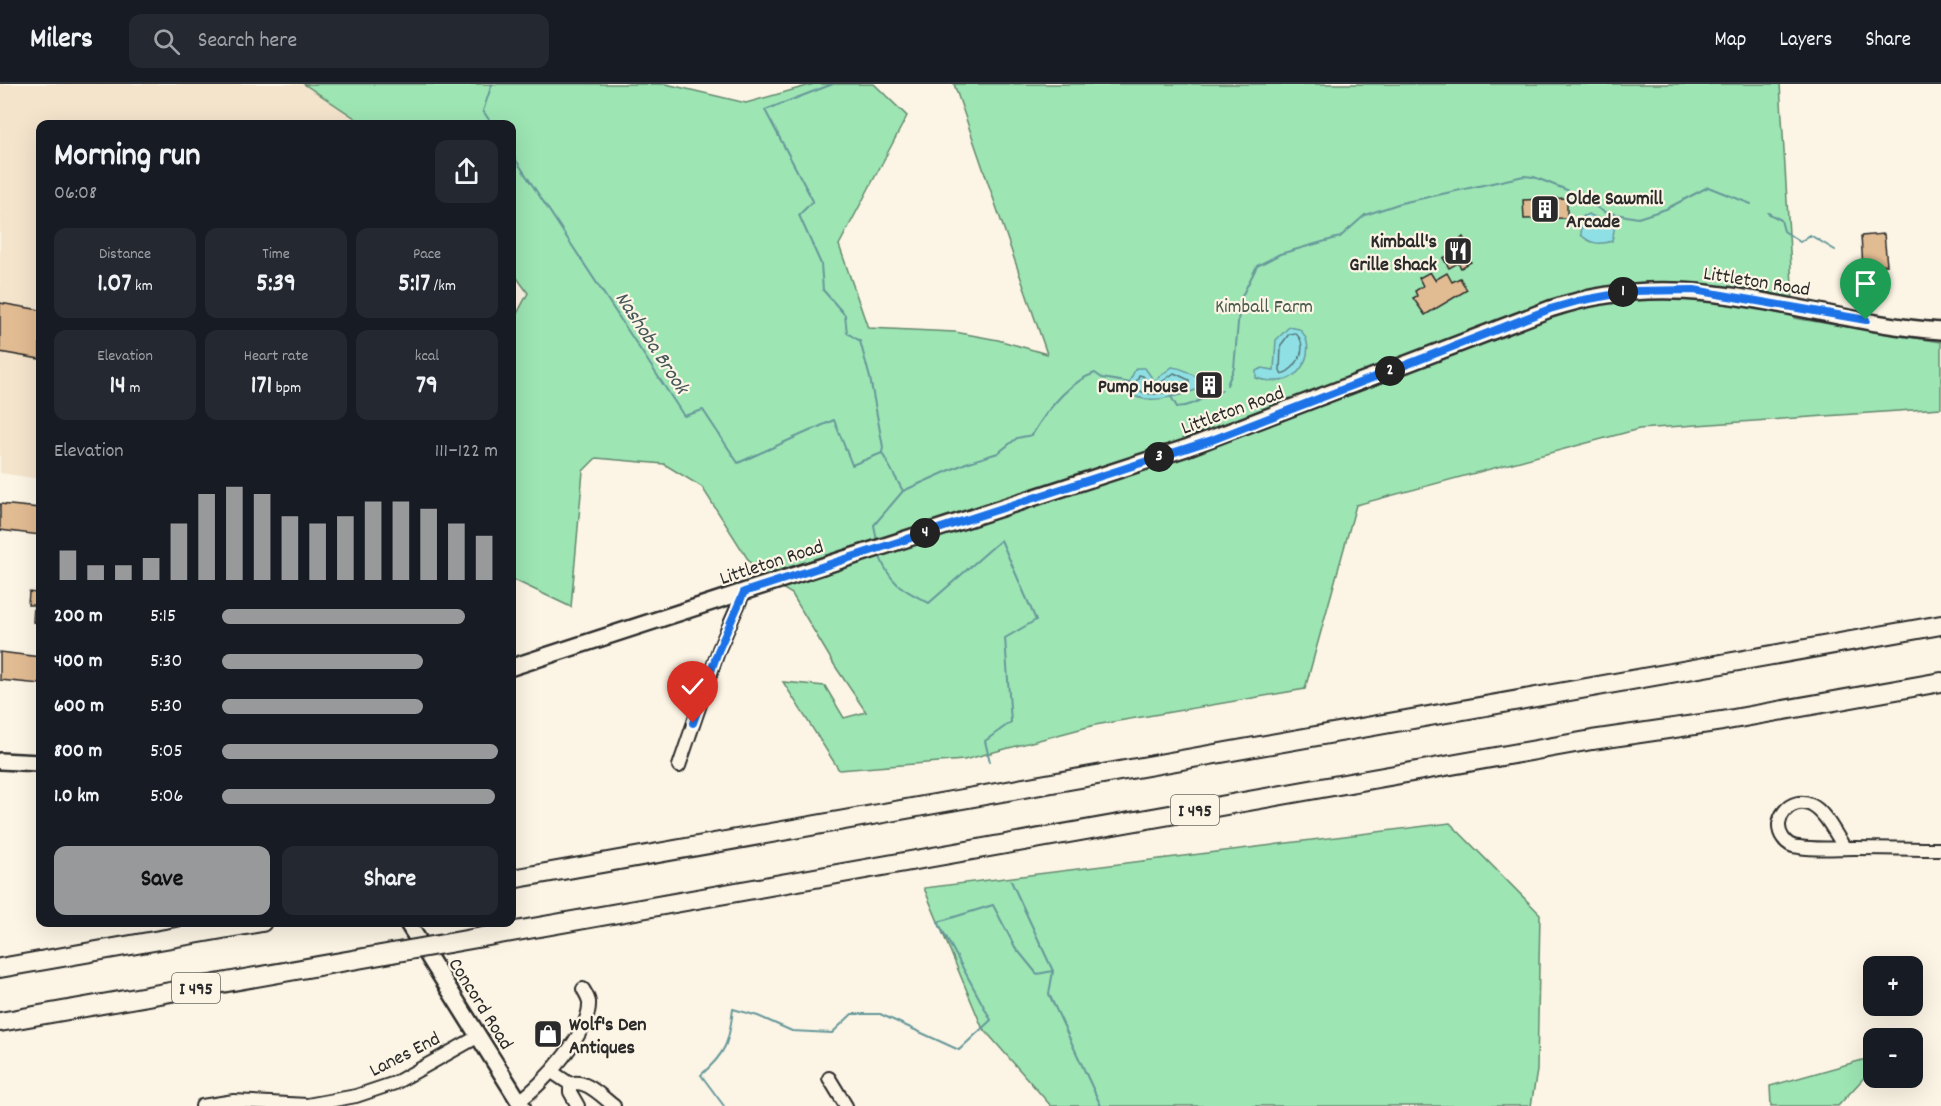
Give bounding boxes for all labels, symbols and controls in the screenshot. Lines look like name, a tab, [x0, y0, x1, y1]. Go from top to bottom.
search box	[129, 14, 549, 68]
text: Milers	[30, 21, 93, 61]
icon: search	[150, 25, 183, 58]
text: Search here	[198, 26, 297, 57]
text: Map	[1715, 26, 1746, 56]
text: Layers	[1779, 26, 1832, 56]
text: Share	[1865, 26, 1911, 56]
text: Morning run	[54, 134, 201, 181]
button: share	[435, 140, 498, 203]
text: 06:08	[54, 180, 97, 208]
place label: Olde Sawmill Arcade	[1566, 186, 1663, 237]
building icon: Olde Sawmill Arcade	[1529, 193, 1561, 225]
place label: Kimball's Grille Shack	[1349, 229, 1437, 280]
restaurant icon: Kimball's Grille Shack	[1442, 235, 1474, 267]
text: Distance	[99, 243, 151, 266]
text: Time	[262, 243, 290, 266]
text: Pace	[413, 243, 441, 266]
pin	[1840, 258, 1891, 320]
street label: Littleton Road	[1701, 261, 1812, 305]
text: 1.07	[97, 266, 131, 303]
text: 5:39	[256, 266, 296, 303]
text: 5:17	[398, 266, 430, 303]
icon: arrive	[1849, 267, 1882, 300]
text: km	[131, 275, 153, 298]
text: /km	[430, 275, 456, 298]
pin: 1	[1608, 277, 1638, 307]
text: 1	[1621, 280, 1625, 303]
water label: Nashoba Brook	[606, 286, 696, 403]
park label: Kimball Farm	[1215, 294, 1313, 322]
text: Elevation	[97, 345, 153, 368]
text: Heart rate	[244, 345, 308, 368]
text: kcal	[415, 345, 439, 368]
pin: 2	[1375, 356, 1405, 386]
text: 2	[1387, 359, 1394, 382]
text: 14	[109, 368, 126, 405]
text: 171	[251, 368, 272, 405]
text: 79	[416, 368, 438, 405]
building icon: Pump House	[1193, 369, 1225, 401]
place label: Pump House	[1098, 374, 1188, 402]
text: m	[126, 377, 141, 400]
text: bpm	[272, 377, 301, 400]
street label: Littleton Road	[1178, 380, 1288, 443]
text: Elevation	[54, 438, 124, 466]
text: 111–122 m	[435, 438, 498, 466]
pin: 3	[1144, 442, 1174, 472]
text: 3	[1155, 445, 1163, 468]
pin: 4	[910, 518, 940, 548]
text: 4	[922, 521, 928, 544]
street label: Littleton Road	[716, 534, 827, 594]
text: 200 m	[54, 603, 103, 631]
text: 5:15	[150, 603, 176, 631]
text: 400 m	[54, 648, 102, 676]
text: 5:30	[150, 648, 182, 676]
pin	[667, 661, 718, 723]
icon: check	[676, 670, 709, 703]
text: 600 m	[54, 693, 104, 721]
text: 5:30	[150, 693, 182, 721]
text: 800 m	[54, 738, 102, 766]
text: 5:05	[150, 738, 183, 766]
text: 1.0 km	[54, 783, 99, 811]
text: 5:06	[150, 783, 183, 811]
road number: I 495	[1171, 795, 1219, 825]
button: Save	[54, 846, 270, 915]
button: Share	[282, 846, 498, 915]
street label: Concord Road	[440, 953, 519, 1056]
map controls	[1863, 956, 1923, 1088]
button: +	[1863, 956, 1923, 1016]
road number: I 495	[172, 973, 220, 1003]
place label: Wolf's Den Antiques	[569, 1012, 646, 1063]
shop icon: Wolf's Den Antiques	[532, 1018, 564, 1050]
street label: Lanes End	[365, 1026, 446, 1085]
button: −	[1863, 1028, 1923, 1088]

